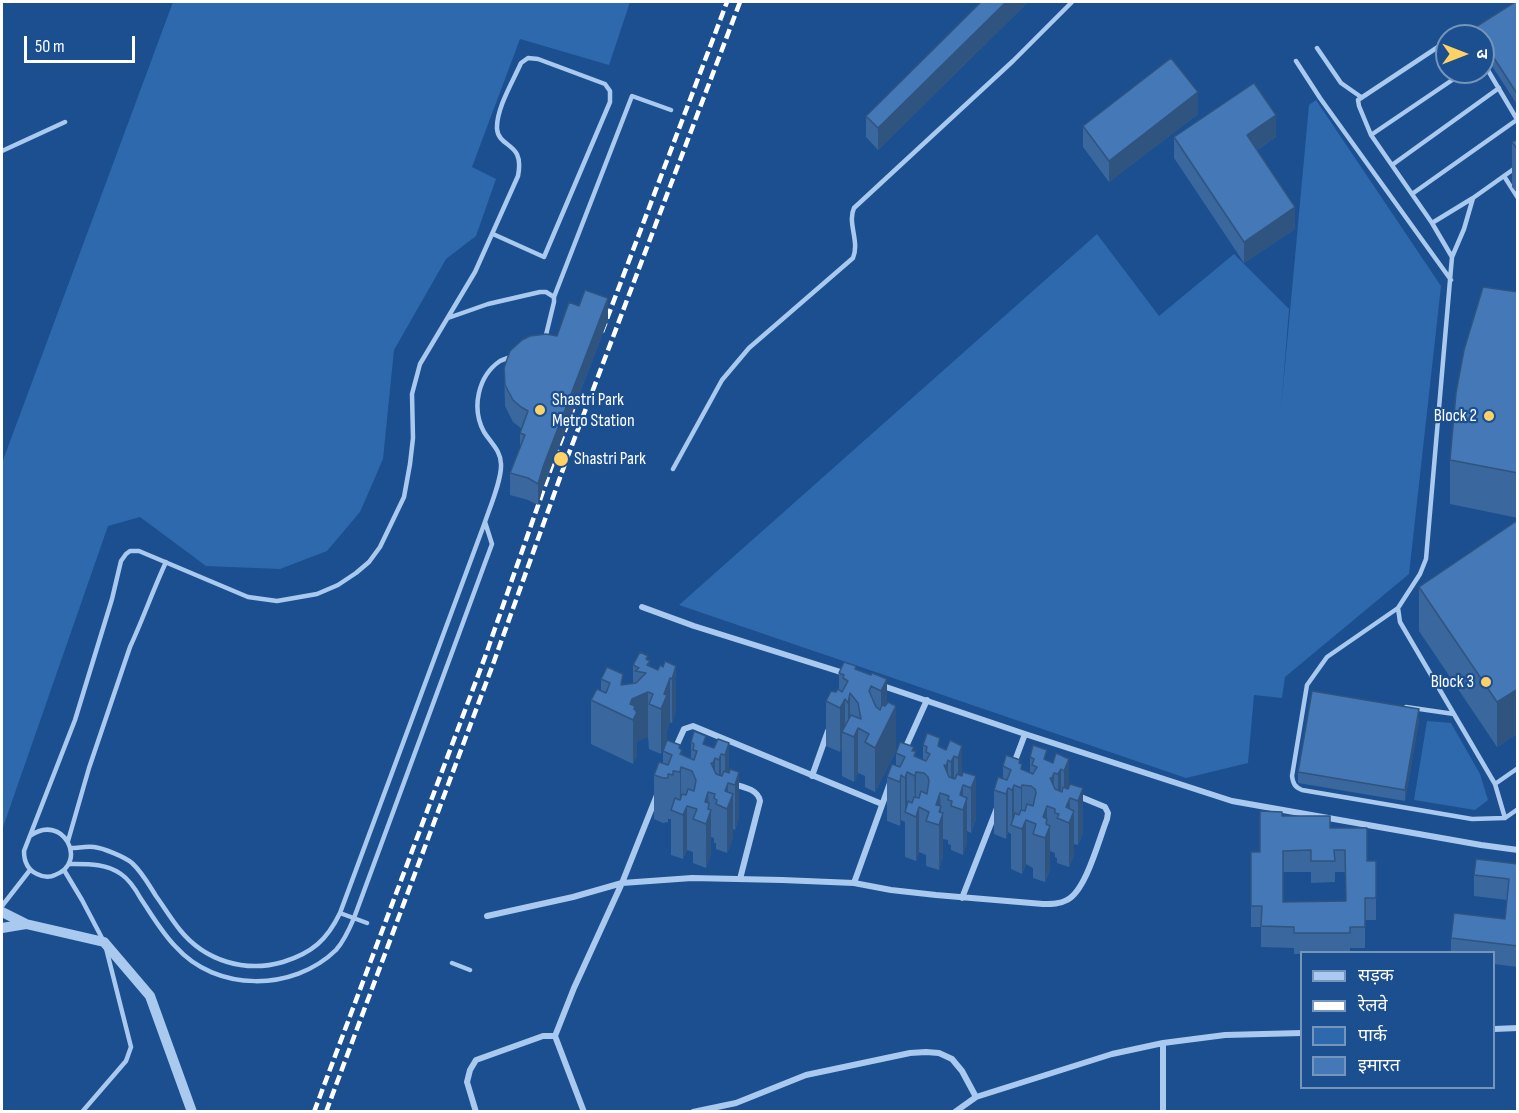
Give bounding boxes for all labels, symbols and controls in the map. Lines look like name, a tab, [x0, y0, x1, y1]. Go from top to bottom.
scale bar	[27, 24, 138, 62]
north arrow	[1435, 24, 1495, 84]
text: 50 m	[35, 36, 65, 57]
text: उ	[1472, 49, 1491, 59]
place label: Shastri Park Metro Station	[552, 389, 635, 432]
marker: Shastri Park Metro Station	[533, 403, 547, 417]
place label: Block 2	[1434, 405, 1477, 427]
marker: Block 2	[1482, 409, 1496, 423]
place label: Shastri Park	[574, 448, 646, 470]
marker: Shastri Park	[552, 450, 570, 468]
place label: Block 3	[1431, 671, 1474, 693]
marker: Block 3	[1479, 675, 1493, 689]
legend	[1300, 951, 1495, 1089]
text: सड़क	[1358, 965, 1394, 986]
text: रेलवे	[1358, 995, 1388, 1016]
text: पार्क	[1358, 1025, 1387, 1046]
text: इमारत	[1358, 1055, 1400, 1076]

